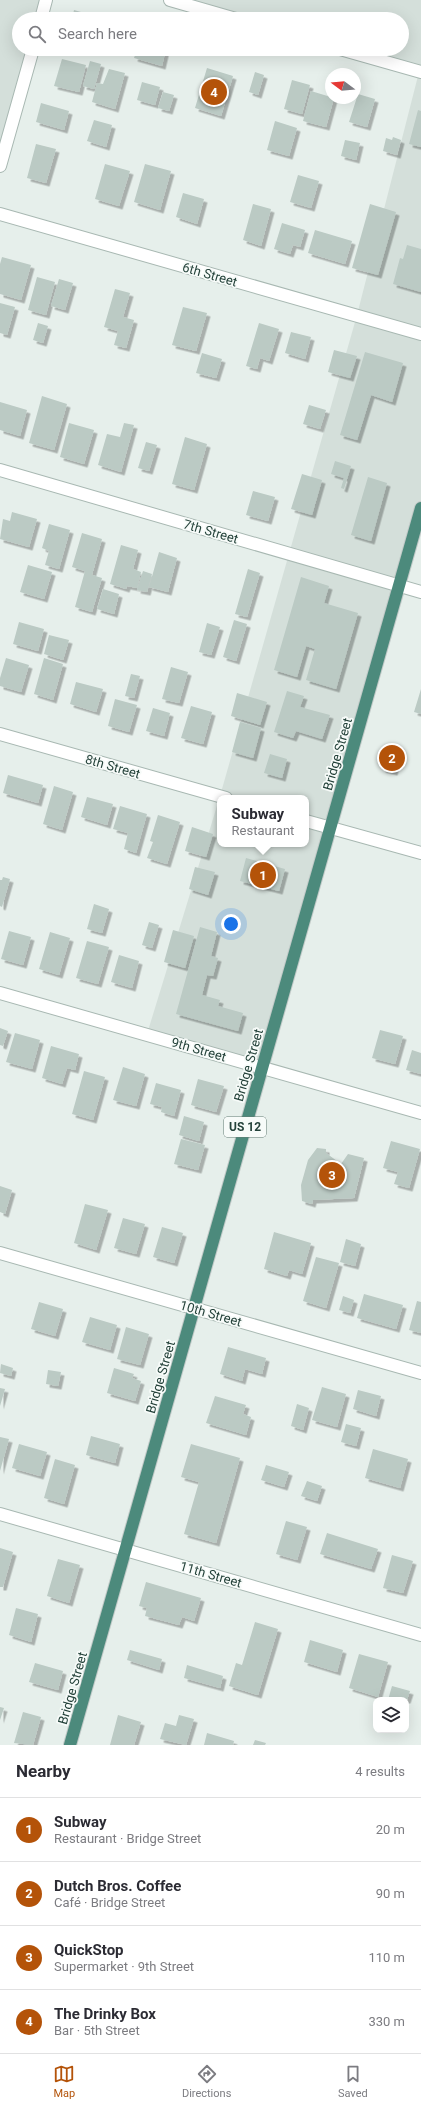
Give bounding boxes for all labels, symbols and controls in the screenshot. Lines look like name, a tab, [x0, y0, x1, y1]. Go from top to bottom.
search box	[12, 12, 409, 56]
icon: search	[26, 23, 48, 45]
text: Search here	[58, 25, 137, 43]
north arrow	[325, 68, 361, 104]
pin: 4	[201, 77, 227, 107]
street label: 6th Street	[181, 260, 239, 289]
street label: 7th Street	[182, 517, 240, 546]
street label: Bridge Street	[320, 716, 355, 792]
pin: 2	[379, 743, 405, 773]
street label: 8th Street	[84, 752, 142, 781]
popup	[217, 795, 309, 847]
text: Subway	[232, 805, 284, 823]
text: Restaurant	[232, 823, 294, 838]
pin: 1	[250, 860, 276, 890]
your location	[221, 914, 241, 934]
street label: Bridge Street	[231, 1027, 266, 1103]
street label: 9th Street	[170, 1035, 228, 1064]
road number: US 12	[224, 1117, 266, 1137]
pin: 3	[319, 1160, 345, 1190]
street label: 10th Street	[178, 1298, 243, 1329]
street label: Bridge Street	[143, 1339, 178, 1415]
street label: 11th Street	[178, 1559, 243, 1590]
street label: Bridge Street	[55, 1650, 90, 1726]
map controls	[373, 1697, 409, 1733]
button: layers	[373, 1697, 409, 1733]
text: Nearby	[16, 1761, 71, 1781]
text: 4 results	[355, 1764, 405, 1779]
text: Subway	[54, 1813, 107, 1831]
text: 1	[25, 1822, 33, 1837]
text: 20 m	[376, 1822, 405, 1837]
text: Restaurant · Bridge Street	[54, 1831, 201, 1846]
text: Dutch Bros. Coffee	[54, 1877, 181, 1895]
text: 2	[25, 1886, 33, 1901]
text: 90 m	[376, 1886, 405, 1901]
text: Café · Bridge Street	[54, 1895, 165, 1910]
text: QuickStop	[54, 1941, 124, 1959]
text: 3	[25, 1950, 33, 1965]
text: 110 m	[368, 1950, 405, 1965]
text: Supermarket · 9th Street	[54, 1959, 194, 1974]
text: The Drinky Box	[54, 2005, 156, 2023]
text: 4	[25, 2014, 33, 2029]
text: 330 m	[368, 2014, 405, 2029]
text: Bar · 5th Street	[54, 2023, 140, 2038]
tab: Map	[53, 2063, 75, 2100]
tab: Directions	[182, 2063, 231, 2100]
tab: Saved	[338, 2063, 368, 2100]

